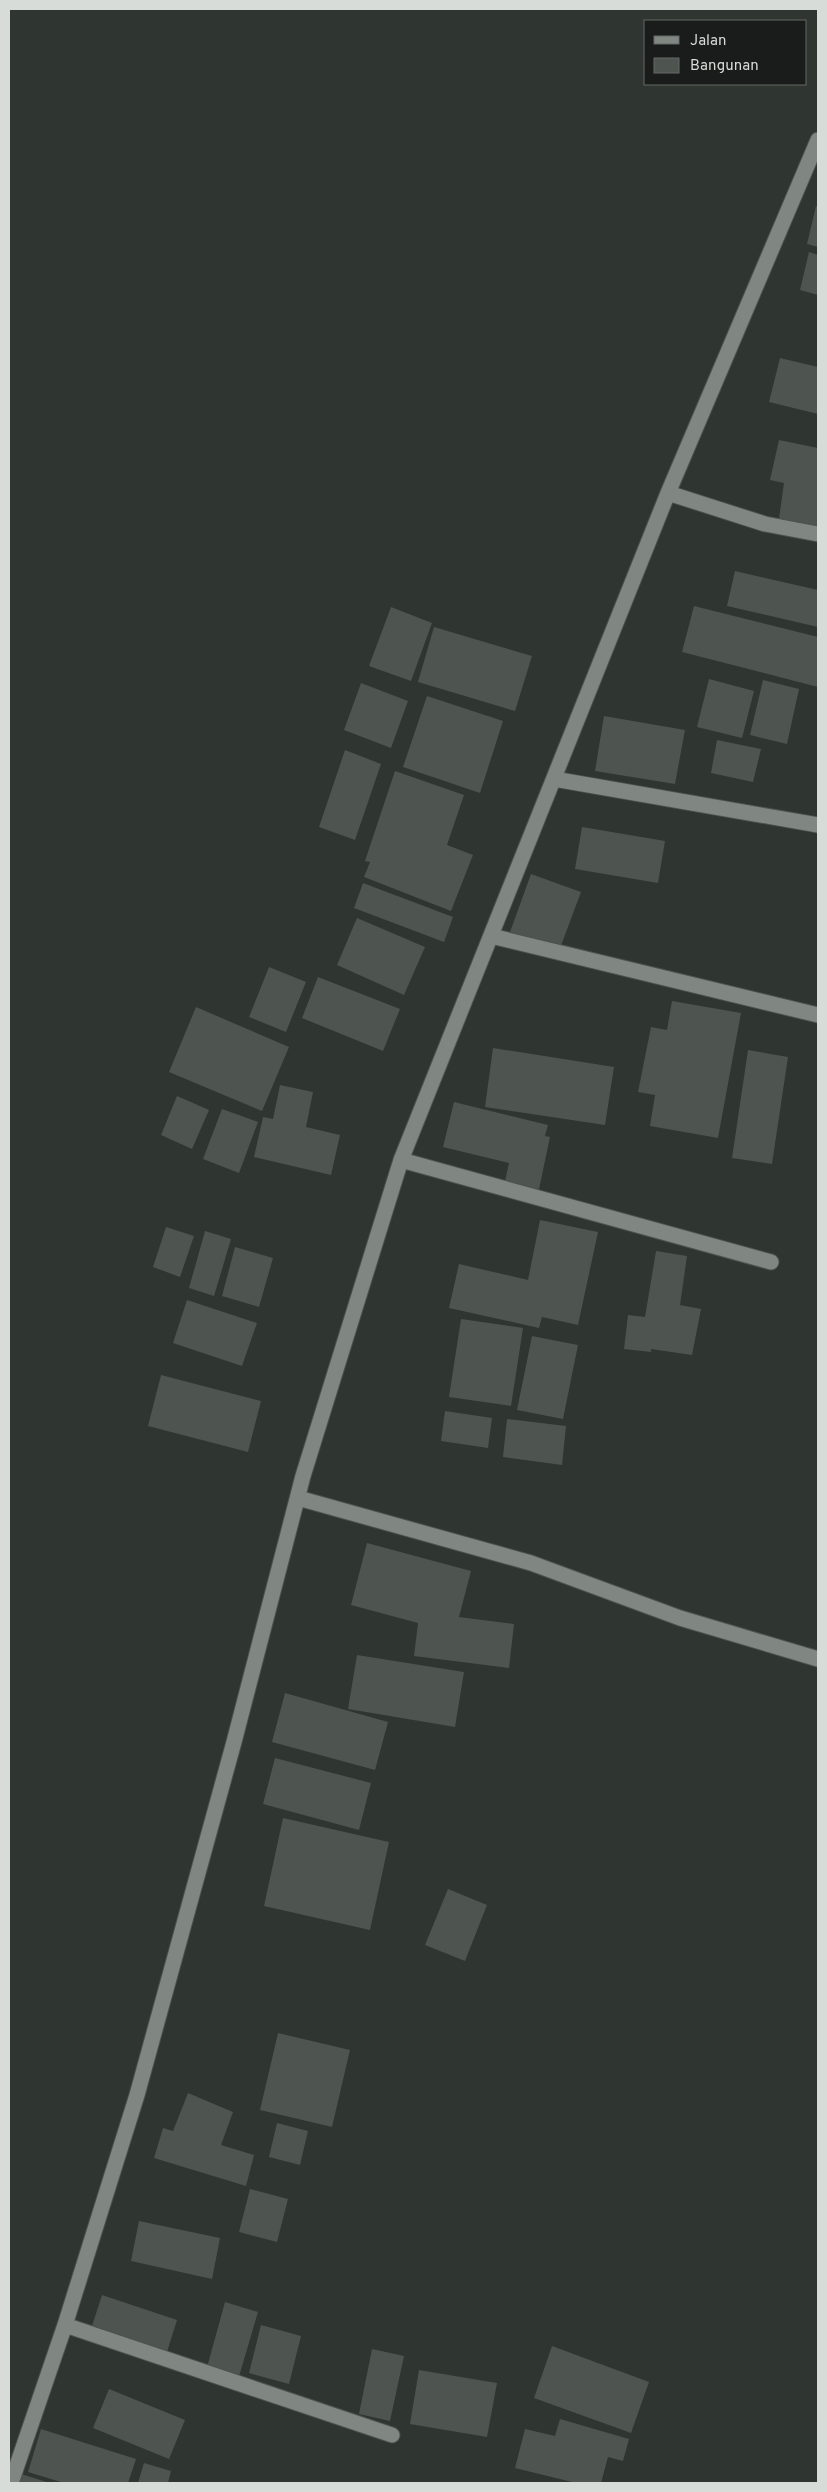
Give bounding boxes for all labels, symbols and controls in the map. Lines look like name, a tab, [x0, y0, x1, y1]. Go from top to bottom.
legend	[644, 20, 807, 85]
text: Jalan	[690, 32, 727, 51]
text: Bangunan	[690, 57, 759, 76]

